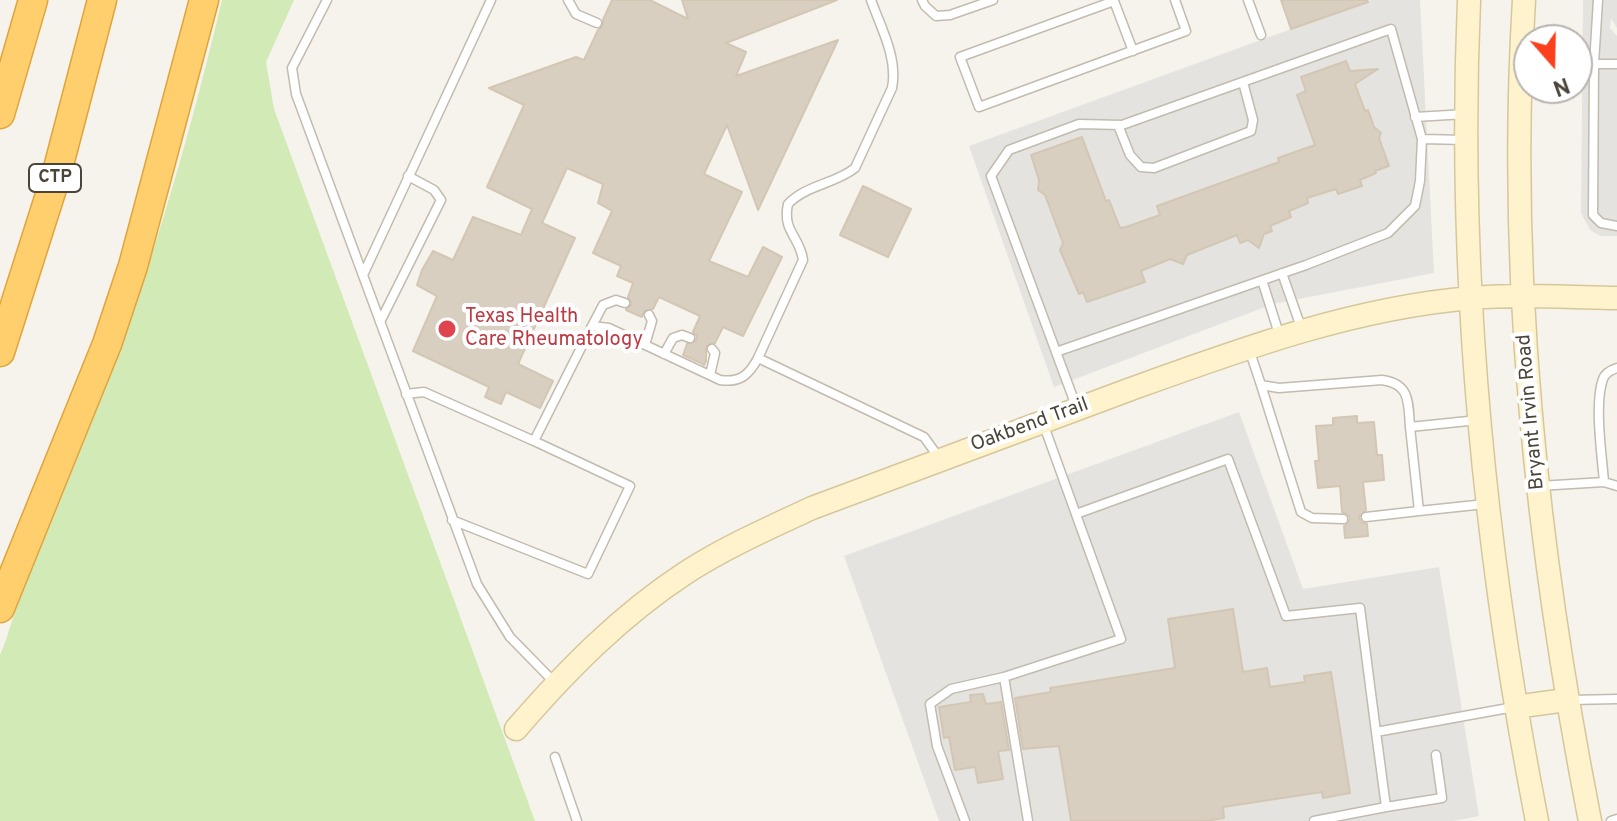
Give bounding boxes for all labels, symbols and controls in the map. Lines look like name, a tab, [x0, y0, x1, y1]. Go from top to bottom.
north arrow	[1513, 24, 1593, 104]
text: N	[1549, 70, 1573, 101]
road number: CTP	[29, 164, 81, 192]
place label: Texas Health Care Rheumatology	[465, 306, 643, 353]
marker: Texas Health Care Rheumatology	[436, 318, 458, 340]
street label: Bryant Irvin Road	[1513, 333, 1551, 491]
street label: Oakbend Trail	[968, 394, 1092, 458]

